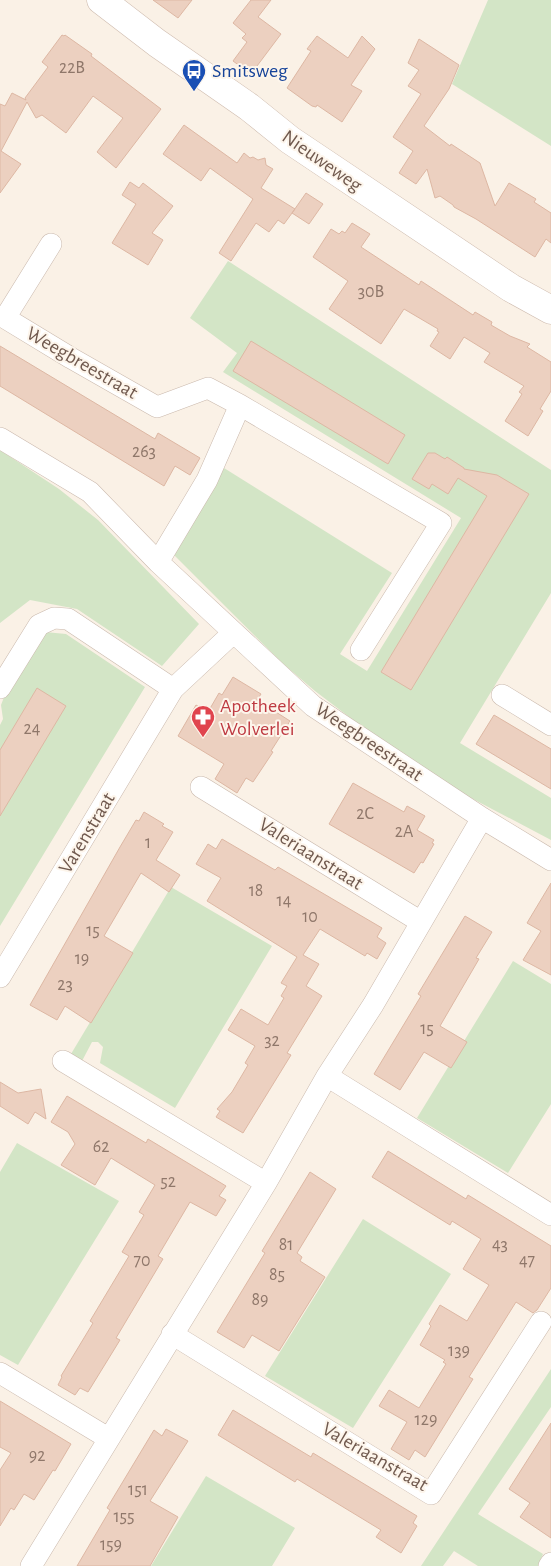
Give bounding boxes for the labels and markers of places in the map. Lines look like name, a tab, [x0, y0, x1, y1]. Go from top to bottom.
bus stop icon: Smitsweg	[181, 58, 207, 92]
place label: Smitsweg	[212, 61, 288, 81]
place label: Apotheek Wolverlei	[220, 696, 296, 739]
pharmacy icon: Apotheek Wolverlei	[190, 704, 216, 738]

